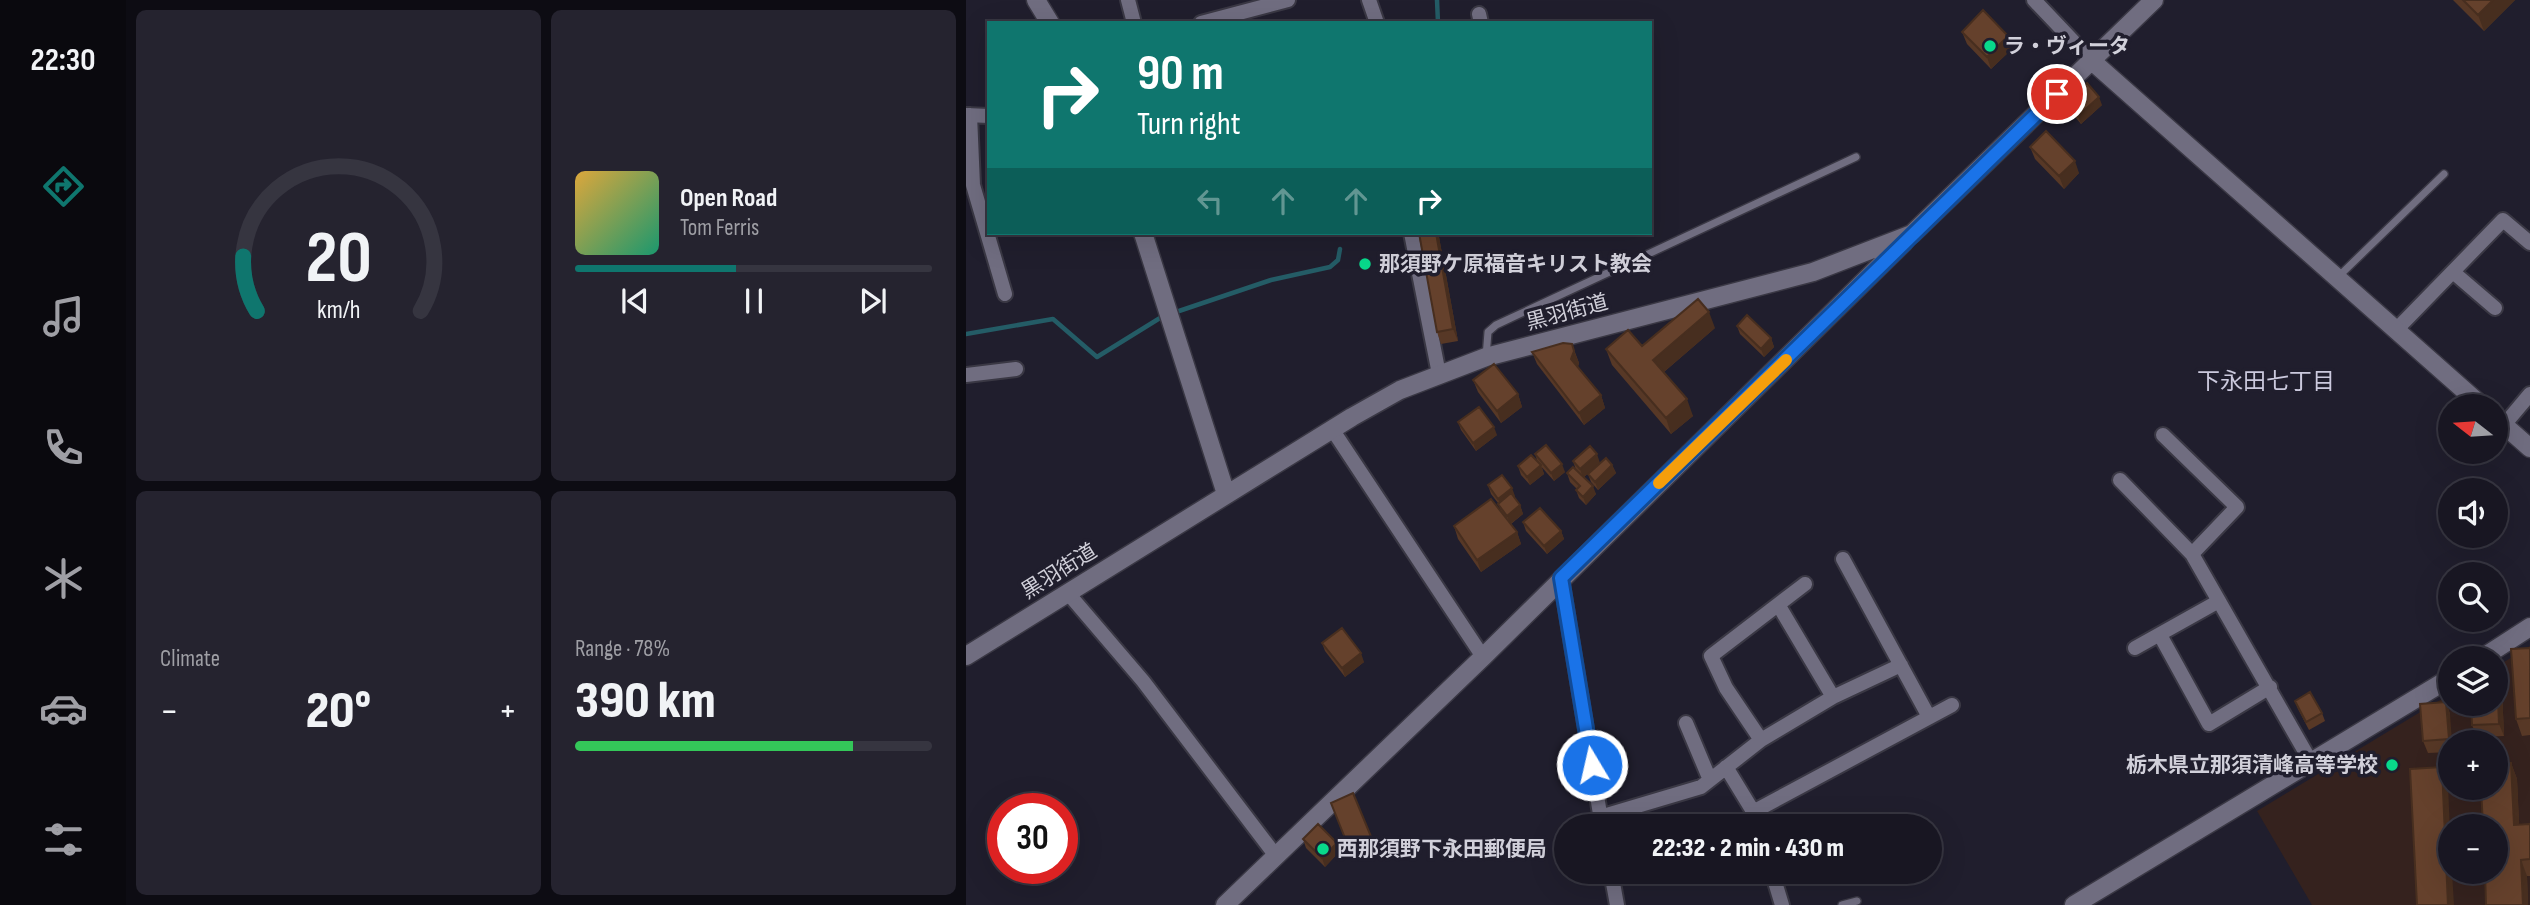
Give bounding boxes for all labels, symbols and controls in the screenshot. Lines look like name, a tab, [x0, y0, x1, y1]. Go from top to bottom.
place label: ラ・ヴィータ	[2004, 34, 2130, 59]
marker: ラ・ヴィータ	[1982, 38, 1998, 54]
text: 22:30	[31, 41, 95, 80]
text: 90 m	[1137, 45, 1224, 104]
icon: right	[1022, 49, 1113, 140]
pin	[2027, 64, 2087, 124]
icon: arrive	[2038, 75, 2076, 113]
text: Turn right	[1137, 105, 1241, 144]
icon: directions	[39, 162, 88, 211]
icon: left	[1191, 182, 1229, 220]
icon: ahead	[1264, 182, 1302, 220]
icon: ahead	[1337, 182, 1375, 220]
icon: right	[1410, 182, 1448, 220]
text: Open Road	[680, 183, 777, 214]
text: Tom Ferris	[680, 214, 759, 242]
text: 20	[305, 216, 372, 304]
place label: 那須野ケ原福音キリスト教会	[1379, 252, 1652, 277]
marker: 那須野ケ原福音キリスト教会	[1357, 256, 1373, 272]
icon: previous	[616, 282, 654, 320]
icon: pause	[735, 282, 773, 320]
icon: next	[854, 282, 892, 320]
street label: 黒羽街道	[1523, 290, 1611, 335]
icon: music	[39, 292, 88, 341]
text: km/h	[317, 295, 360, 326]
district label: 下永田七丁目	[2197, 368, 2335, 396]
north arrow	[2438, 394, 2508, 464]
map controls	[2438, 394, 2508, 884]
icon: phone	[39, 423, 88, 472]
button: sound	[2438, 478, 2508, 548]
street label: 黒羽街道	[1017, 539, 1102, 604]
icon: climate	[39, 554, 88, 603]
button: search	[2438, 562, 2508, 632]
text: Range · 78%	[575, 635, 670, 663]
text: Climate	[160, 645, 220, 673]
button: layers	[2438, 646, 2508, 716]
text: 390 km	[575, 670, 716, 733]
text: 20°	[306, 680, 371, 743]
icon: car	[39, 684, 88, 733]
text: −	[160, 689, 179, 734]
text: +	[498, 689, 517, 734]
position arrow	[1555, 728, 1629, 802]
button: +	[2438, 730, 2508, 800]
place label: 栃木県立那須清峰高等学校	[2126, 753, 2378, 778]
marker: 栃木県立那須清峰高等学校	[2384, 757, 2400, 773]
speed limit sign: 30	[987, 793, 1078, 884]
button: −	[2438, 814, 2508, 884]
icon: filters	[39, 815, 88, 864]
text: 22:32 · 2 min · 430 m	[1652, 833, 1844, 864]
place label: 西那須野下永田郵便局	[1337, 837, 1547, 862]
marker: 西那須野下永田郵便局	[1315, 841, 1331, 857]

